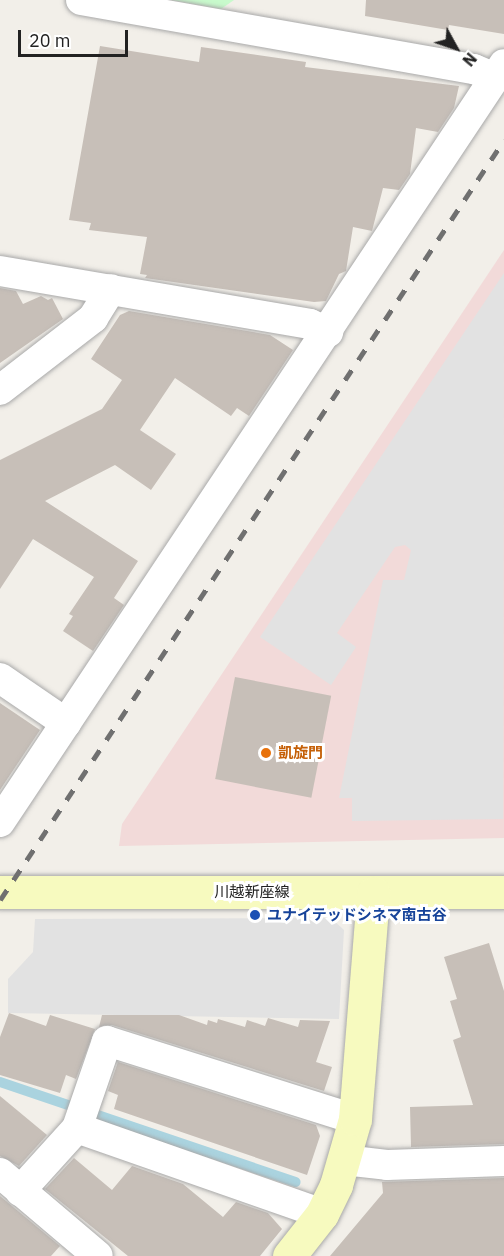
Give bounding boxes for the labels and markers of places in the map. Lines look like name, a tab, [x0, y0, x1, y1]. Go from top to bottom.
place label: 凱旋門	[278, 744, 323, 762]
marker: 凱旋門	[259, 746, 273, 760]
place label: ユナイテッドシネマ南古谷	[267, 906, 447, 924]
marker: ユナイテッドシネマ南古谷	[248, 908, 262, 922]

